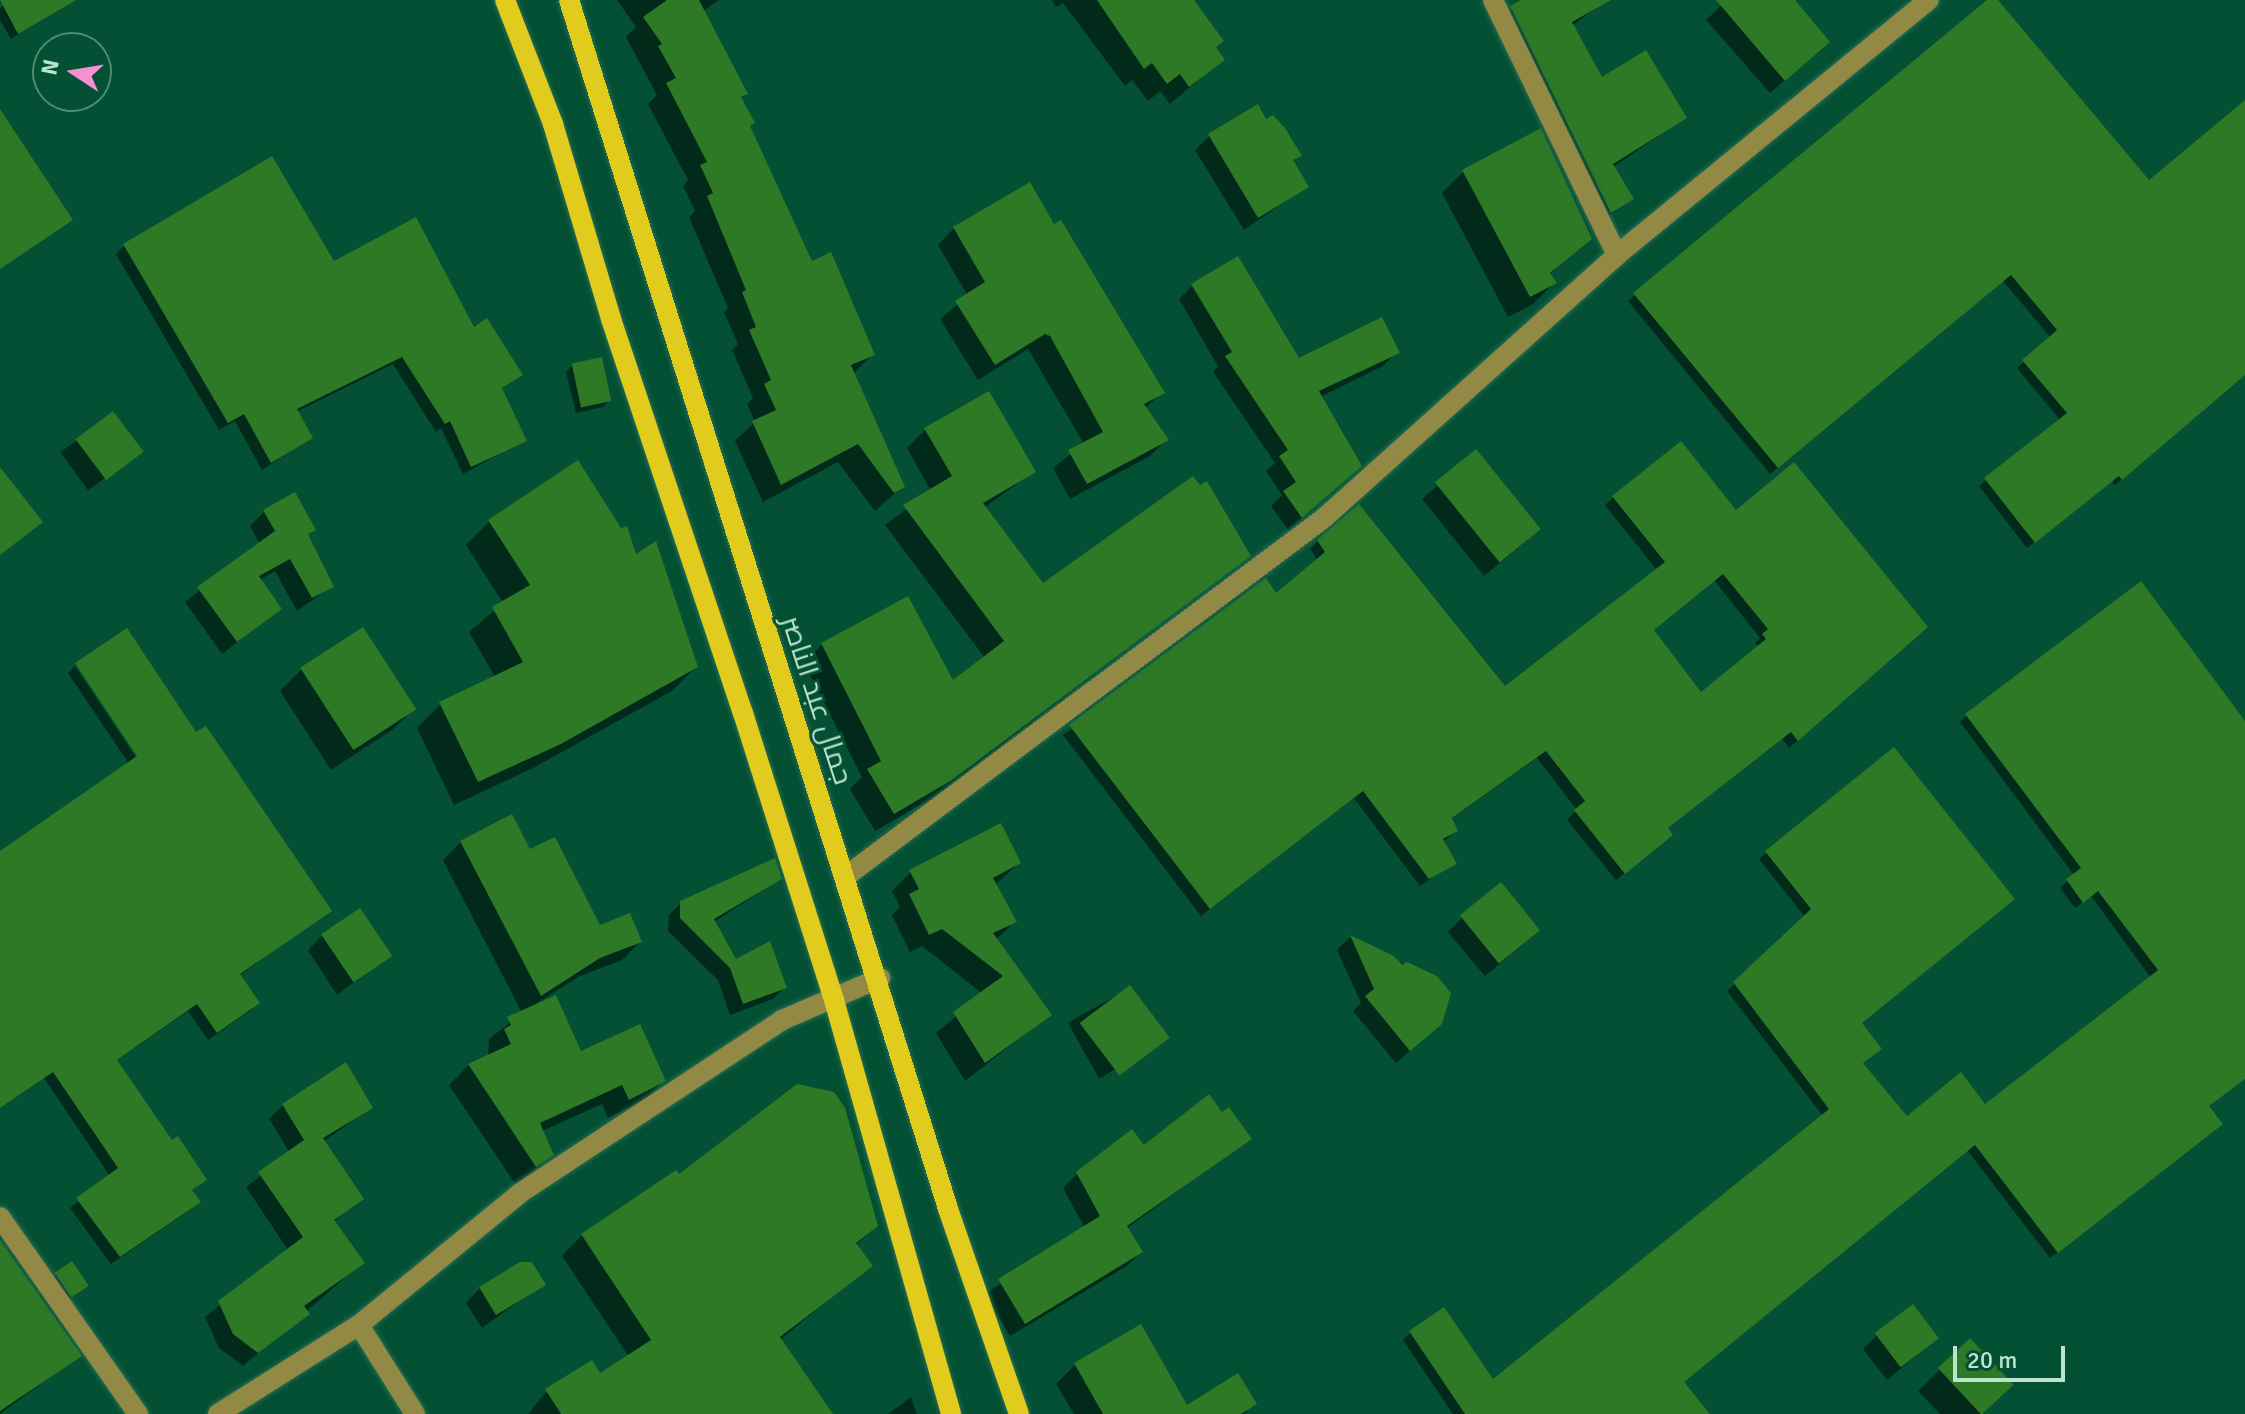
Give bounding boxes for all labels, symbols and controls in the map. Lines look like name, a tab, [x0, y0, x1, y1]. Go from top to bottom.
north arrow	[32, 32, 112, 112]
text: N	[35, 57, 65, 78]
street label: جمال عبد الناصر	[774, 611, 860, 789]
scale bar	[1957, 1330, 2069, 1380]
text: 20 m	[1967, 1345, 2017, 1375]

